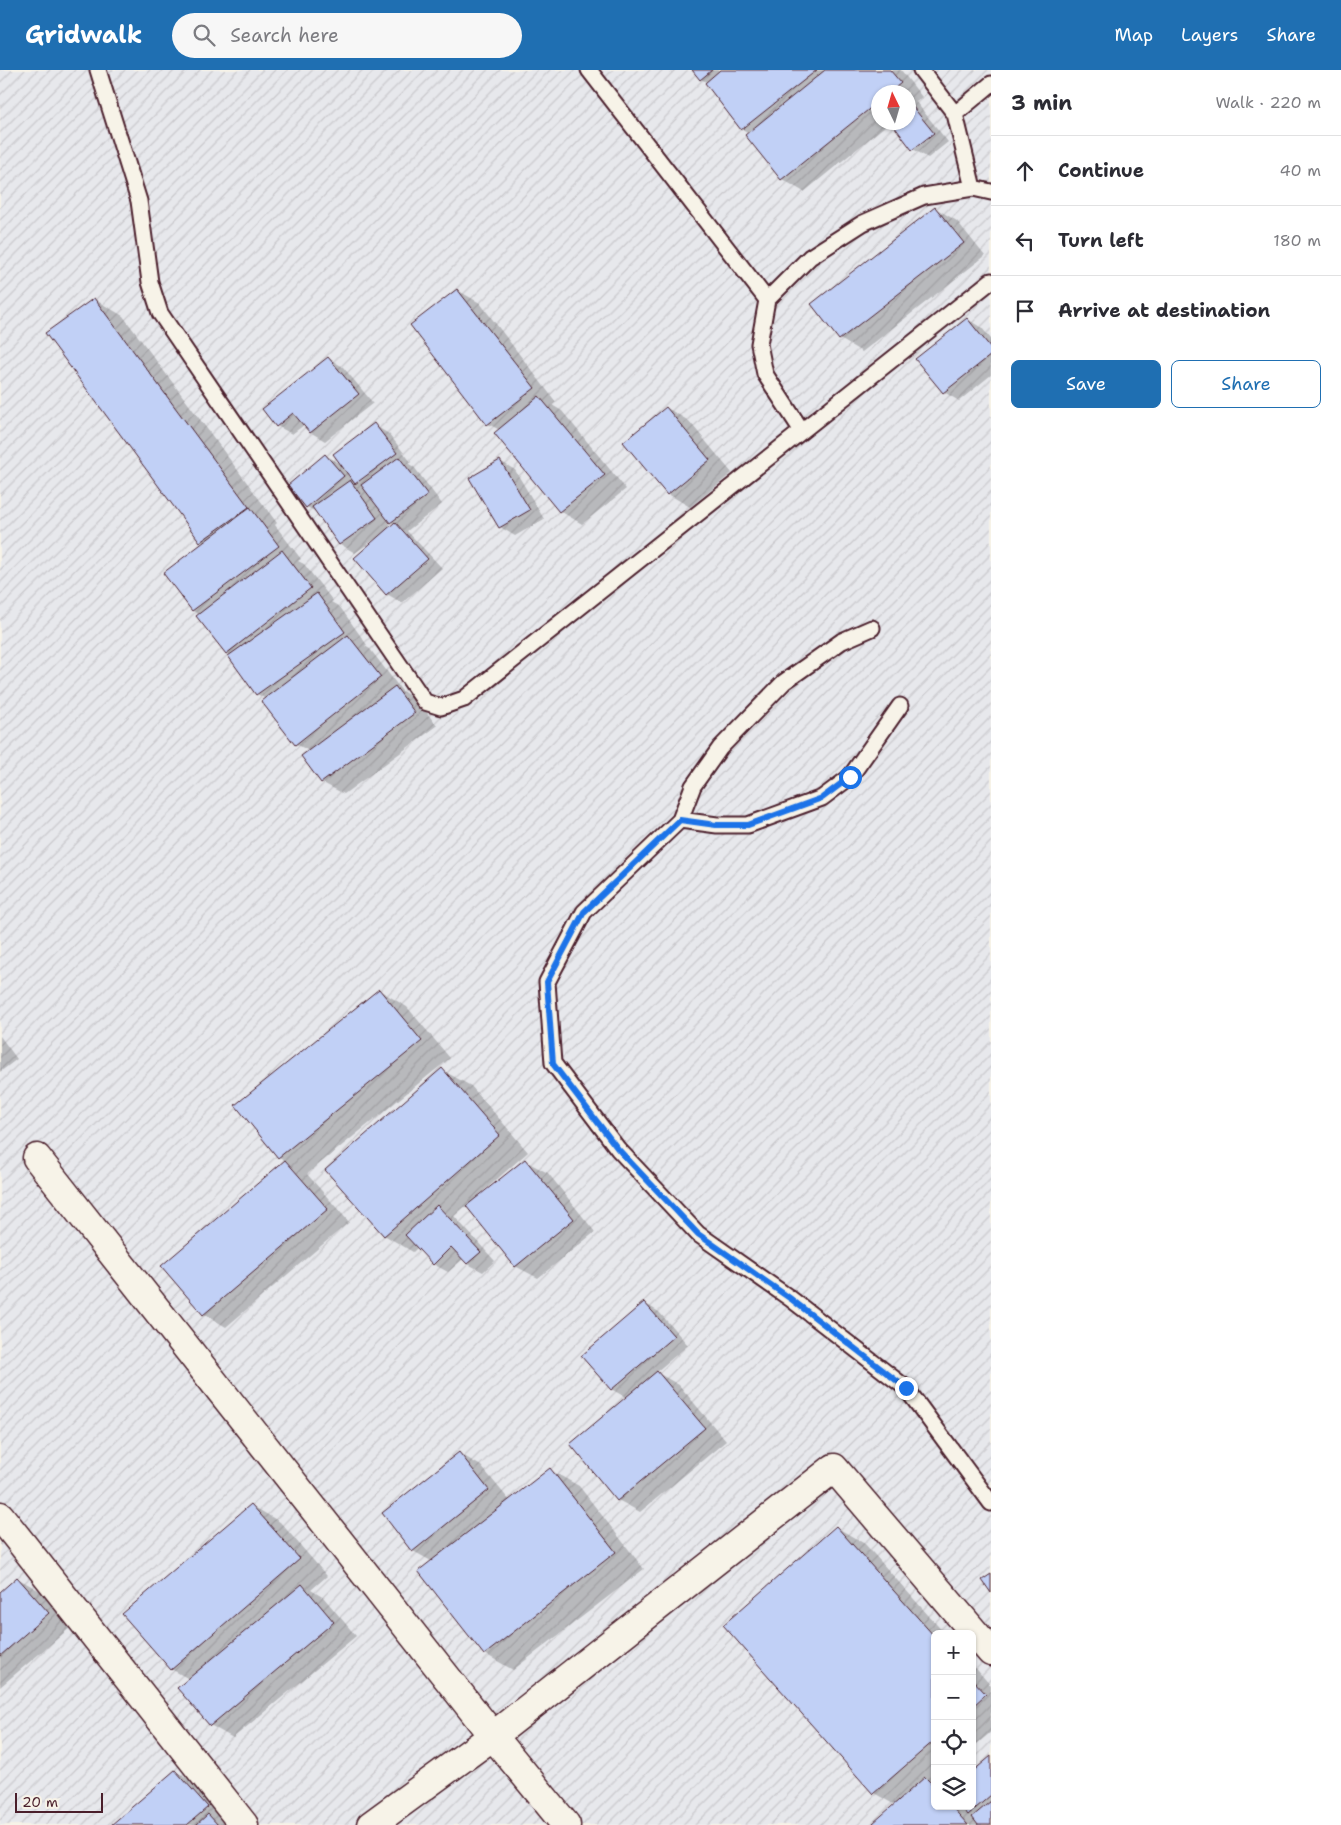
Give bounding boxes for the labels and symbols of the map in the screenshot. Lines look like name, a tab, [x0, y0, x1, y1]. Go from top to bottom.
north arrow	[871, 85, 916, 130]
route start	[839, 766, 862, 789]
route end	[895, 1377, 918, 1400]
scale bar	[15, 1790, 102, 1813]

